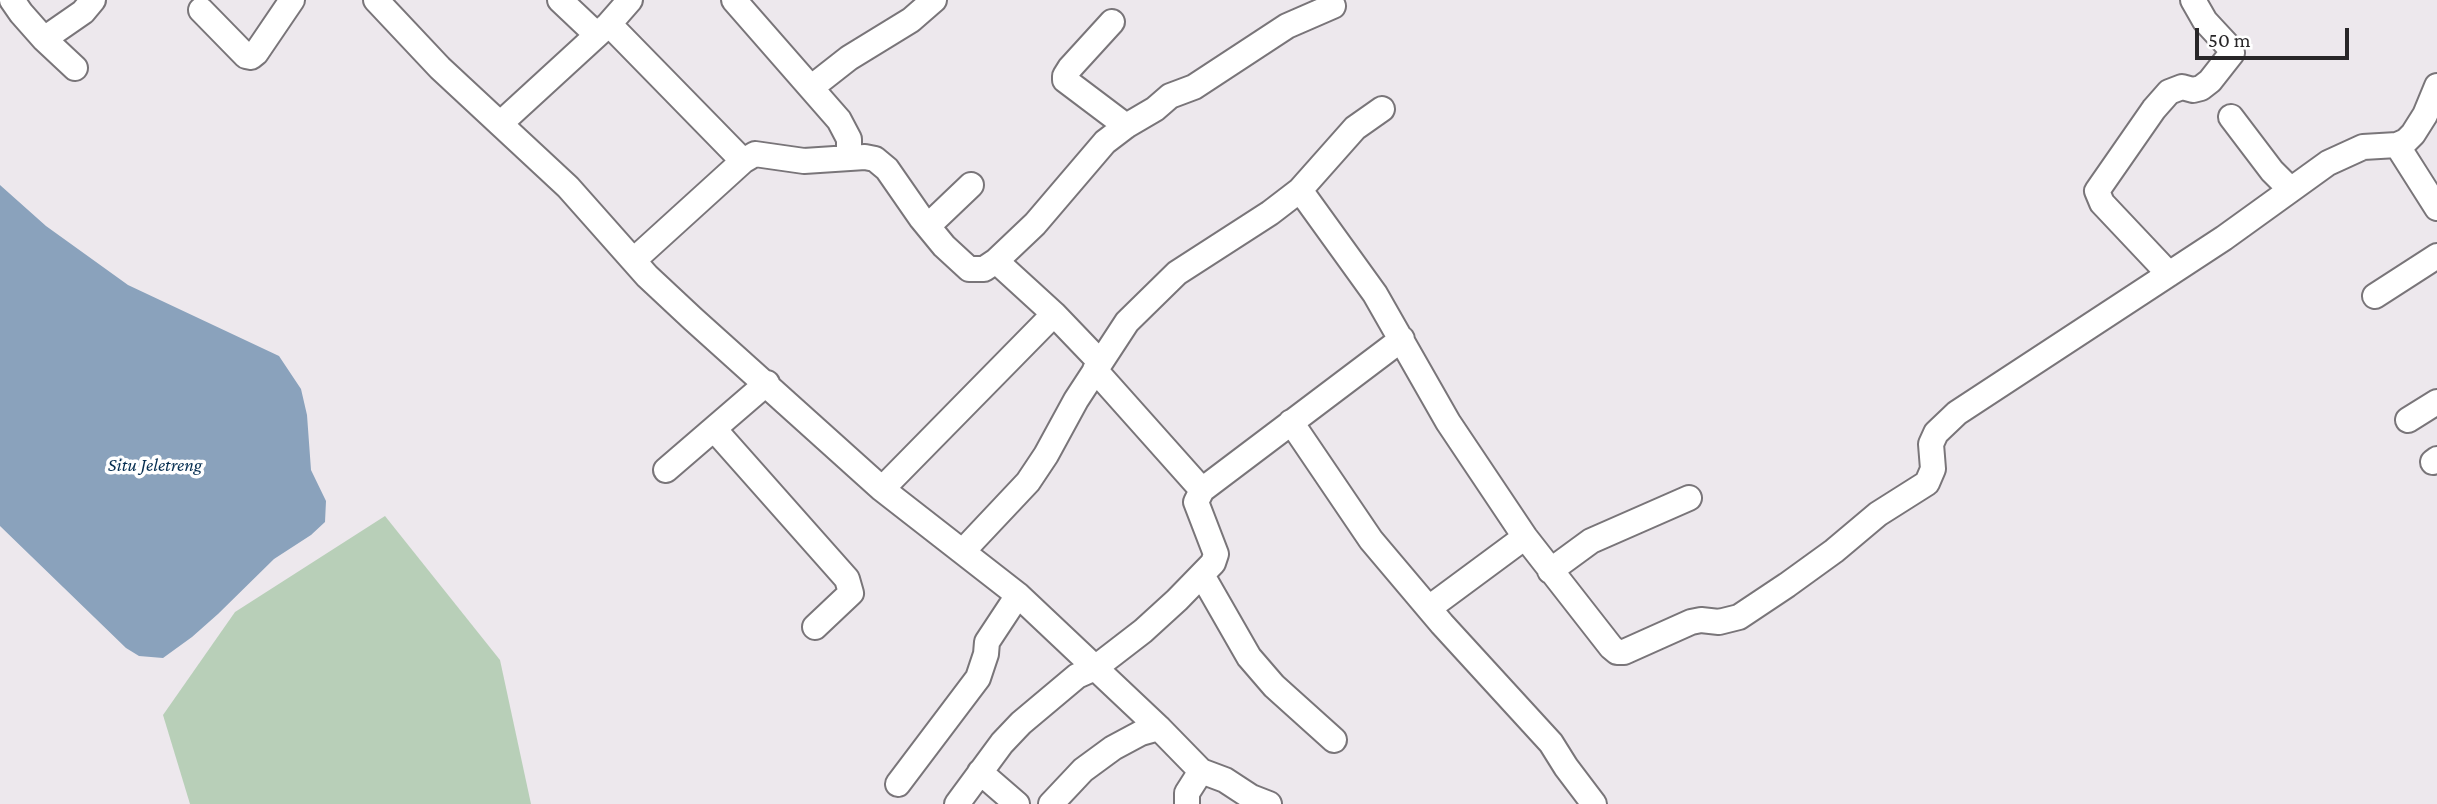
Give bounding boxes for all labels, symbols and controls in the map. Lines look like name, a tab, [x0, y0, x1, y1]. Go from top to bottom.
scale bar	[2199, 14, 2353, 58]
text: 50 m	[2208, 28, 2251, 52]
water label: Situ Jeletreng	[108, 454, 202, 476]

